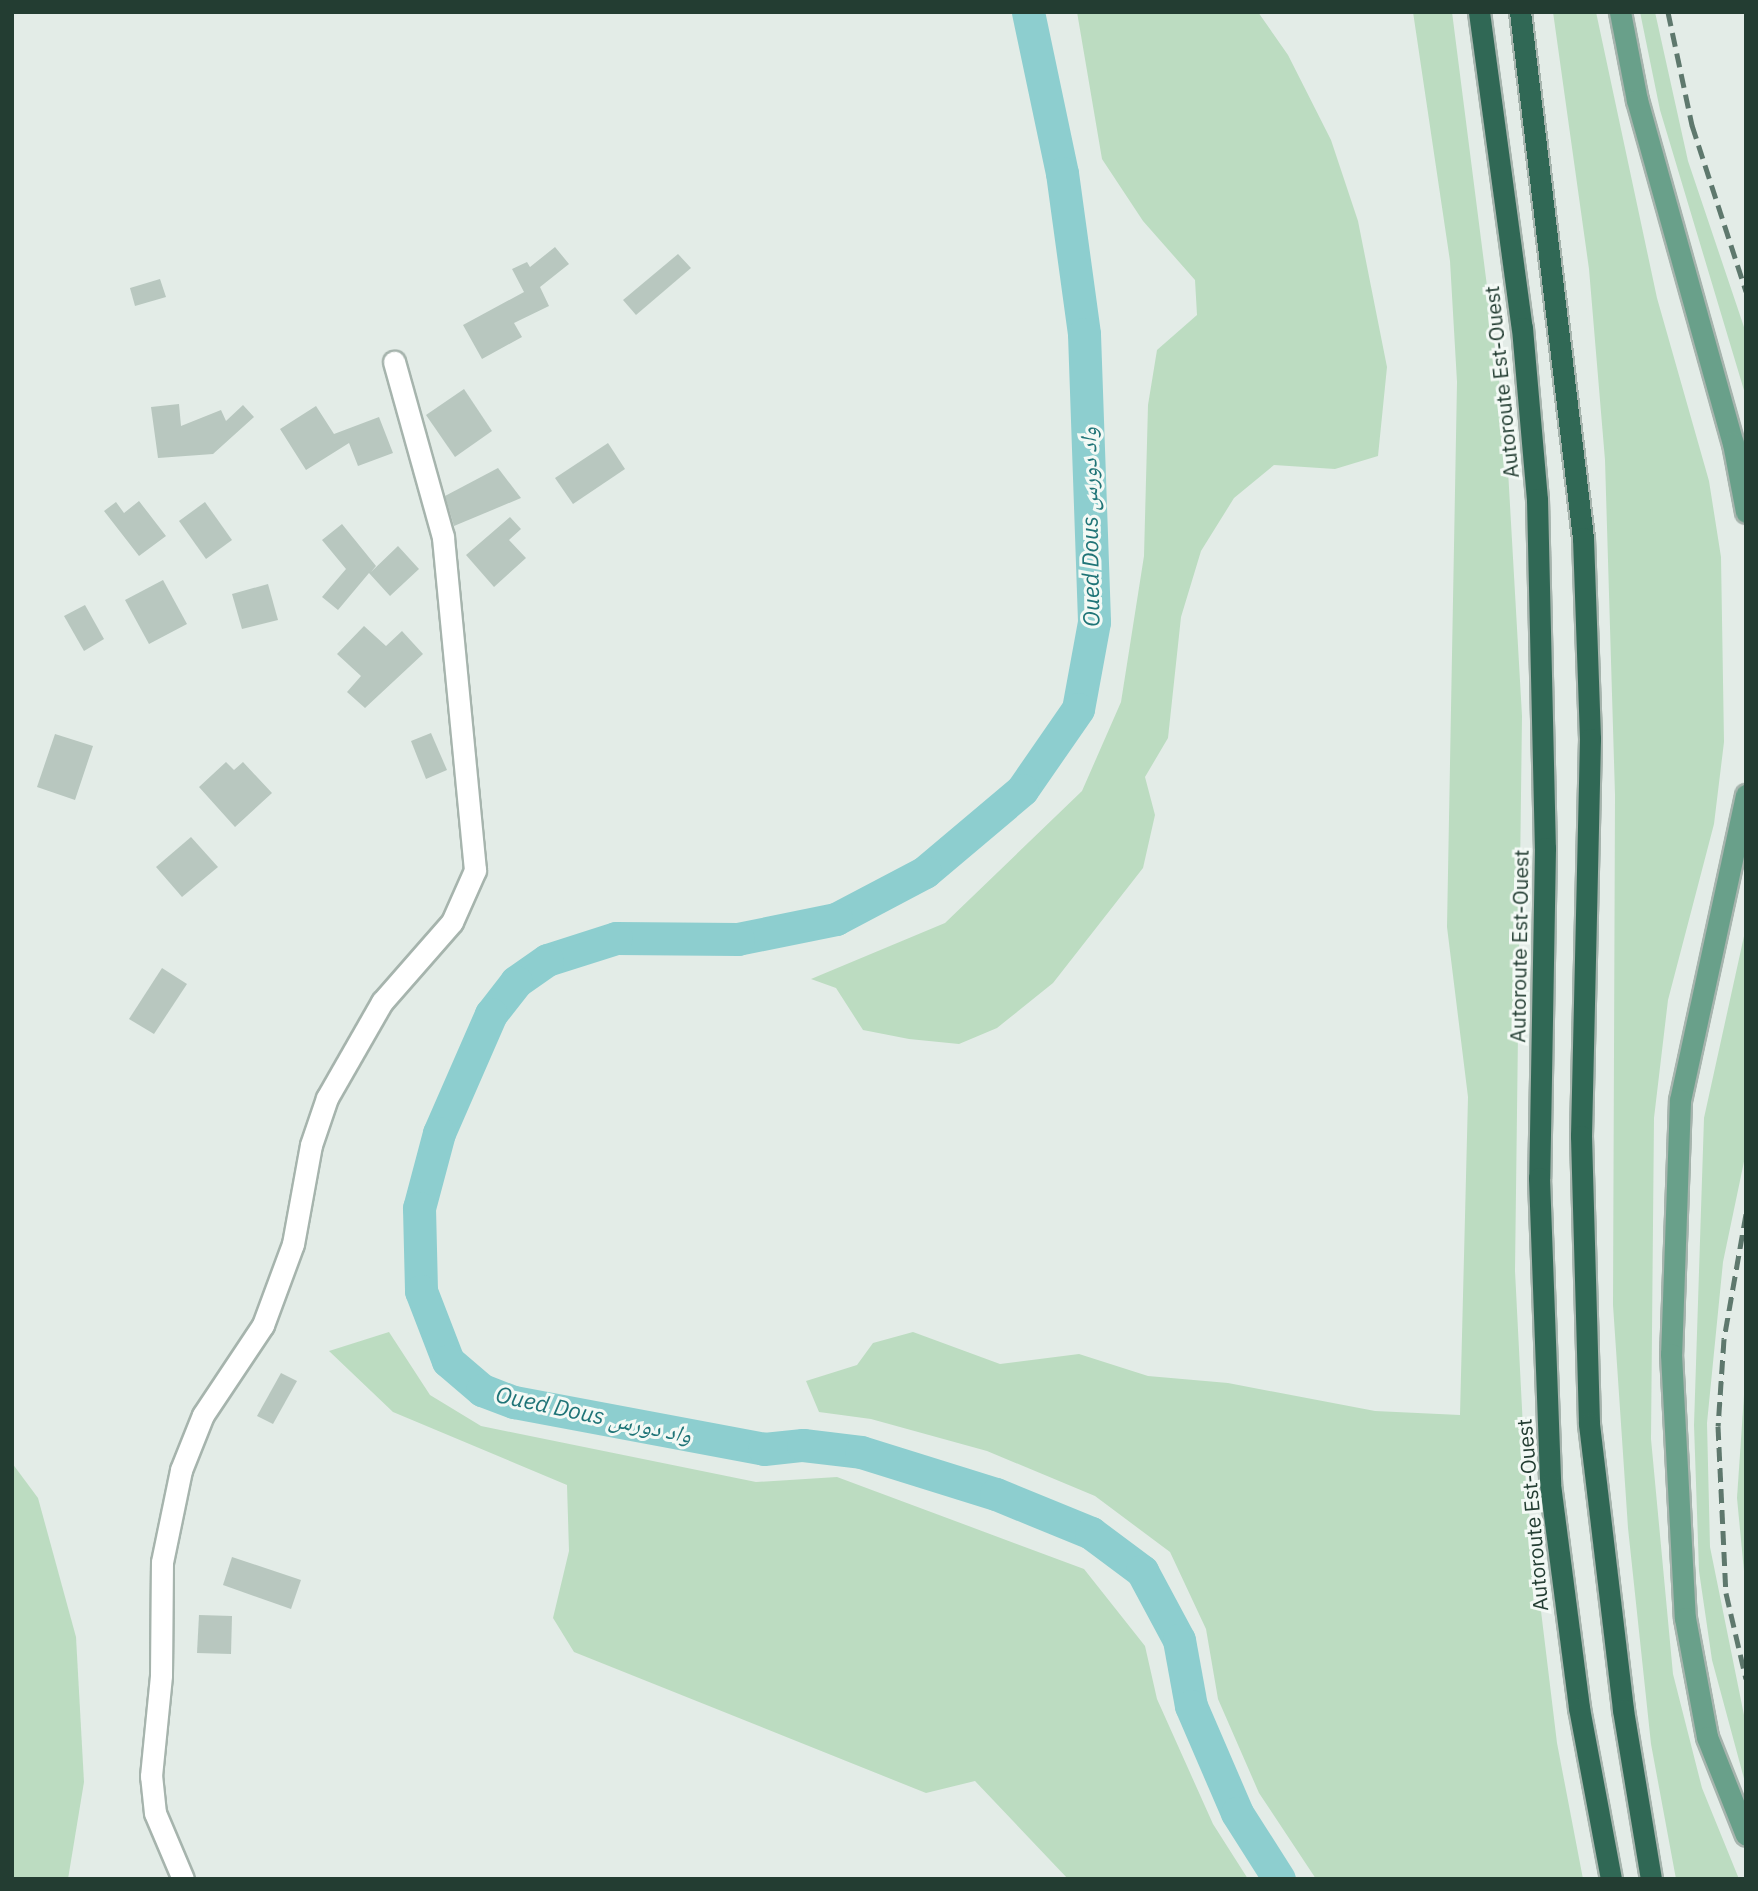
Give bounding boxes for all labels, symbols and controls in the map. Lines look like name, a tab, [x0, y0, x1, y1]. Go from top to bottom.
street label: Autoroute Est-Ouest	[1478, 285, 1524, 479]
water label: Oued Dous واد دورس	[1073, 427, 1105, 627]
street label: Autoroute Est-Ouest	[1505, 849, 1533, 1043]
water label: Oued Dous واد دورس	[494, 1380, 694, 1448]
street label: Autoroute Est-Ouest	[1511, 1418, 1553, 1612]

